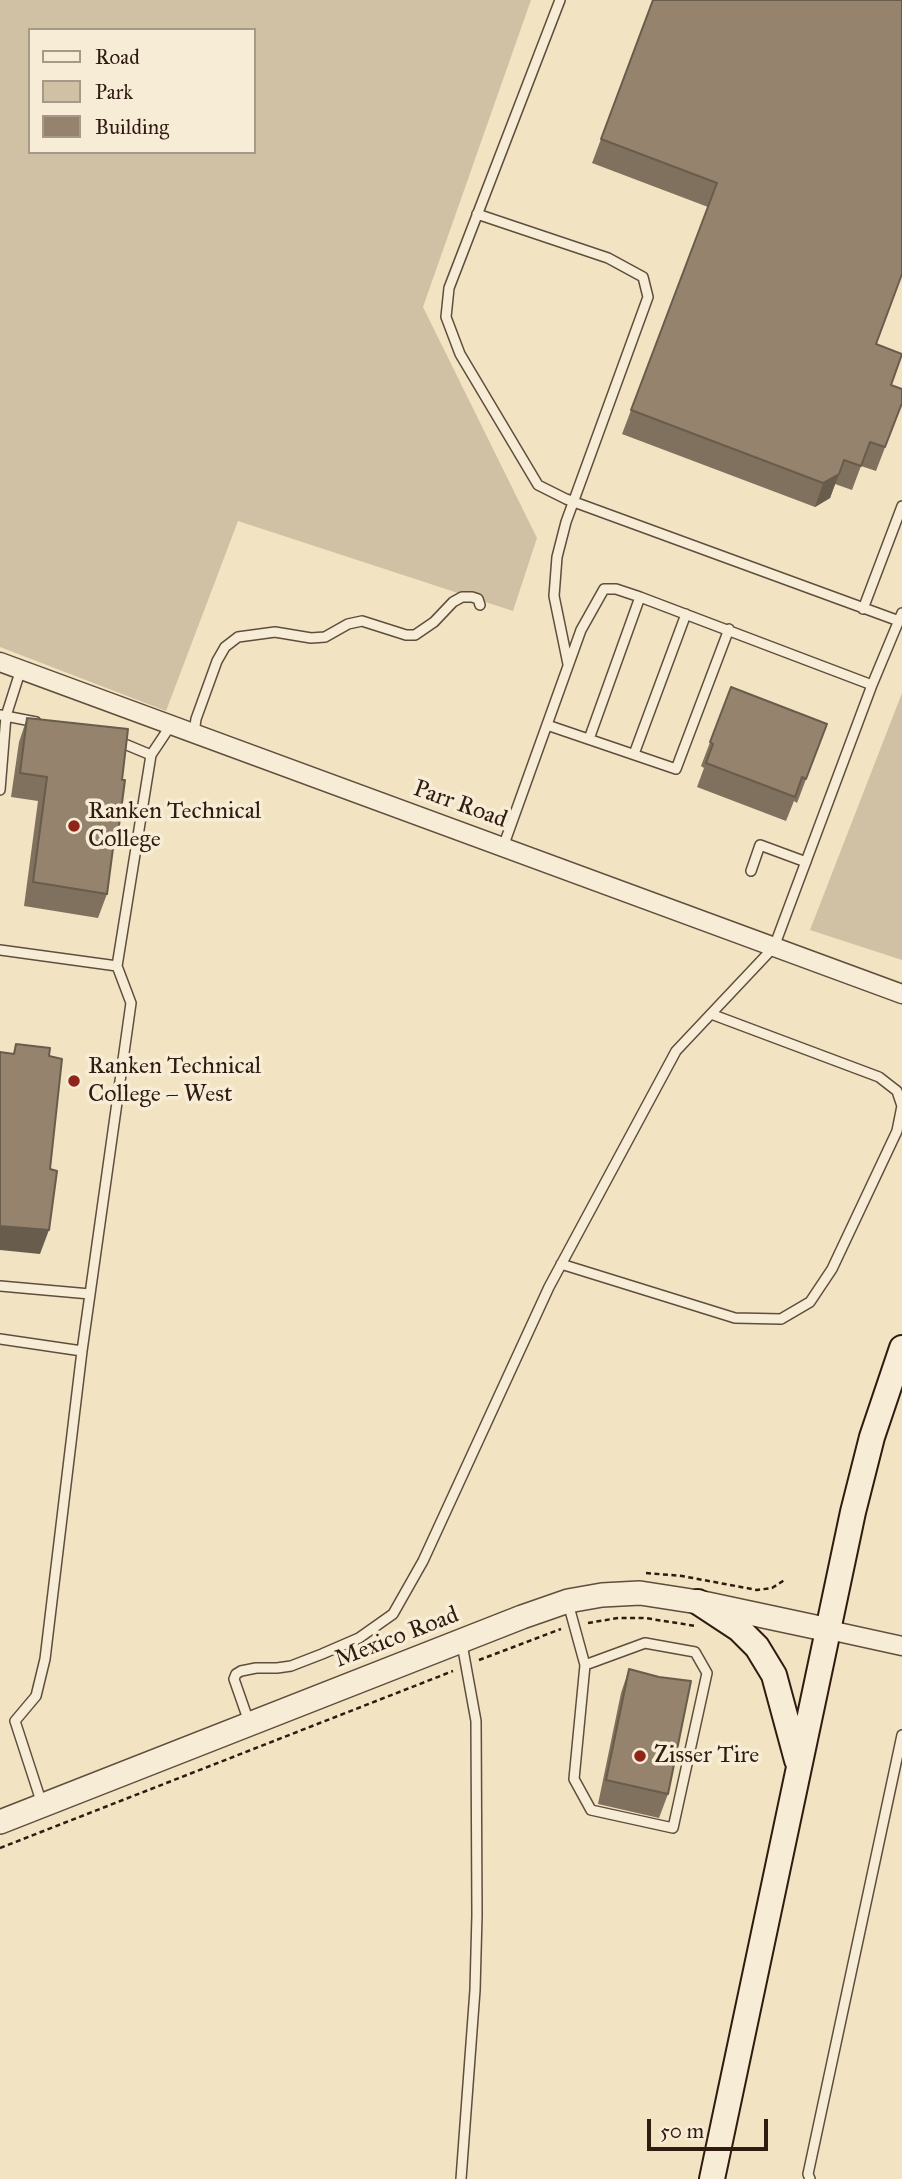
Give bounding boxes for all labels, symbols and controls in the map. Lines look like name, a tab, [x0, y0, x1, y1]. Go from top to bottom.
legend	[28, 28, 256, 154]
text: Road	[95, 44, 140, 70]
text: Park	[95, 79, 133, 105]
text: Building	[95, 114, 169, 140]
street label: Parr Road	[409, 775, 511, 835]
place label: Ranken Technical College	[88, 798, 261, 854]
marker: Ranken Technical College	[66, 818, 82, 834]
place label: Ranken Technical College – West	[88, 1053, 261, 1109]
marker: Ranken Technical College – West	[66, 1073, 82, 1089]
street label: Mexico Road	[331, 1601, 463, 1675]
place label: Zisser Tire	[654, 1742, 759, 1770]
marker: Zisser Tire	[632, 1748, 648, 1764]
scale bar	[650, 2106, 771, 2150]
text: 50 m	[660, 2118, 704, 2144]

